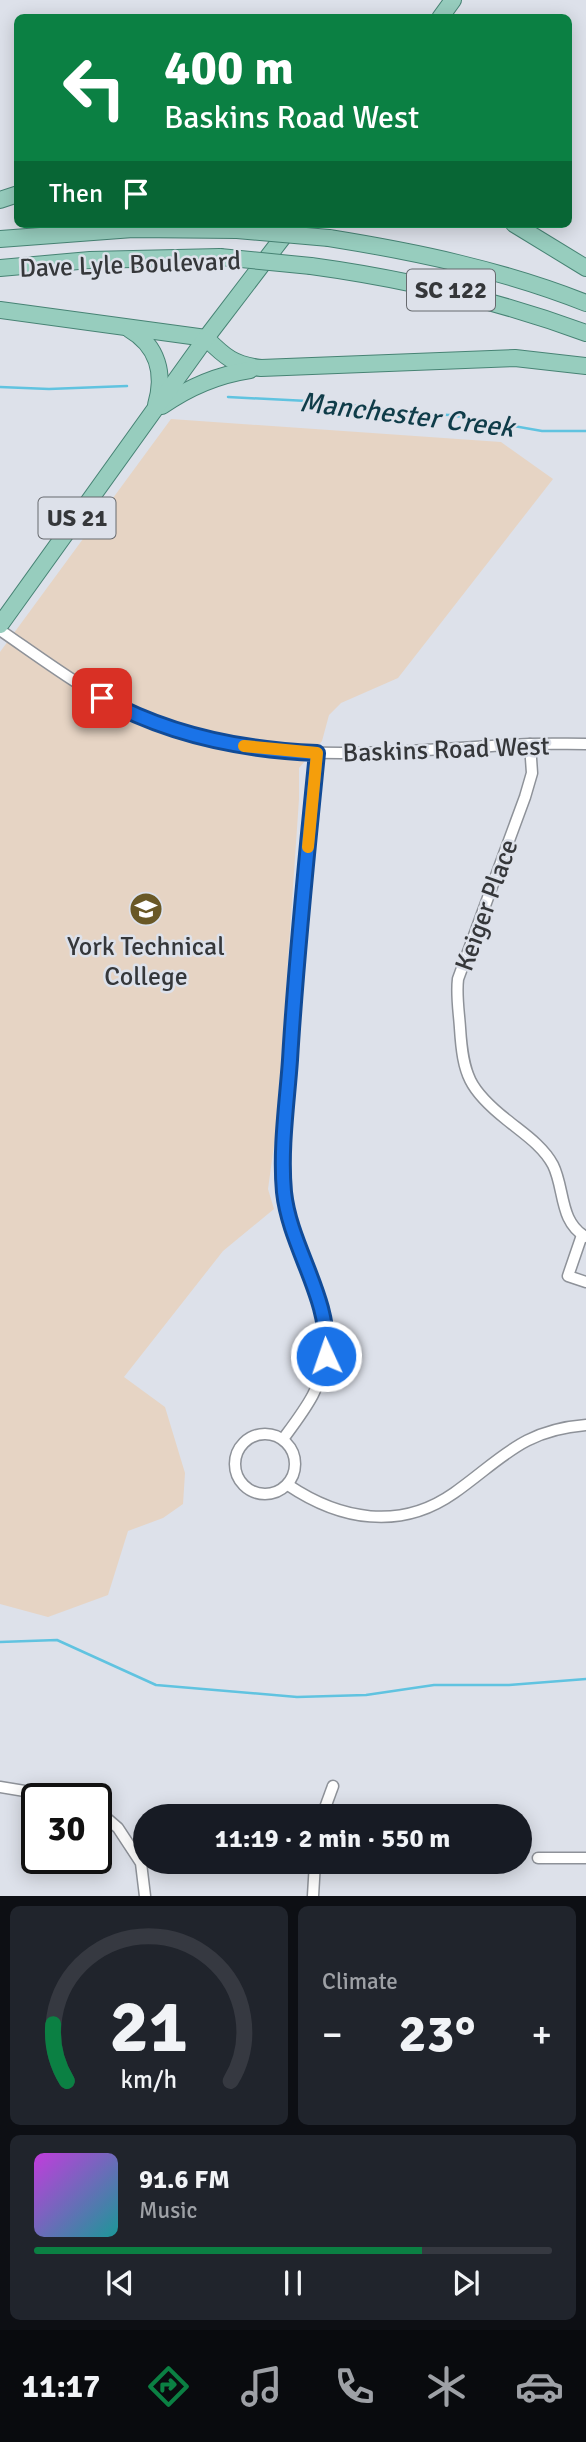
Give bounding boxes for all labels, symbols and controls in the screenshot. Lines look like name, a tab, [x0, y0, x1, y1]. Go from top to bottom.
text: 400 m	[164, 38, 294, 98]
icon: left	[49, 42, 140, 133]
text: Baskins Road West	[164, 98, 419, 137]
icon: arrive	[117, 175, 155, 213]
text: Then	[49, 178, 103, 210]
street label: Dave Lyle Boulevard	[19, 245, 241, 285]
road number: SC 122	[407, 270, 495, 310]
water label: Manchester Creek	[298, 385, 519, 445]
road number: US 21	[38, 498, 116, 538]
pin	[72, 668, 132, 728]
icon: arrive	[83, 679, 121, 717]
street label: Baskins Road West	[342, 730, 550, 770]
street label: Keiger Place	[448, 835, 526, 976]
school or university icon: York Technical College	[127, 890, 165, 928]
place label: York Technical College	[67, 931, 225, 993]
position arrow	[289, 1319, 363, 1393]
speed limit sign: 30	[21, 1783, 112, 1874]
text: 11:19 · 2 min · 550 m	[215, 1823, 450, 1855]
text: Climate	[322, 1967, 398, 1996]
text: 21	[110, 1984, 188, 2073]
text: 23°	[399, 2002, 475, 2066]
text: −	[322, 2011, 343, 2058]
text: +	[531, 2011, 552, 2058]
text: km/h	[121, 2064, 177, 2095]
text: 91.6 FM	[139, 2164, 230, 2196]
text: Music	[139, 2196, 197, 2225]
icon: previous	[101, 2264, 139, 2302]
icon: pause	[274, 2264, 312, 2302]
icon: next	[447, 2264, 485, 2302]
icon: directions	[144, 2362, 193, 2411]
icon: music	[237, 2362, 286, 2411]
icon: phone	[330, 2362, 379, 2411]
icon: climate	[422, 2362, 471, 2411]
icon: car	[515, 2362, 564, 2411]
text: 11:17	[22, 2367, 100, 2406]

